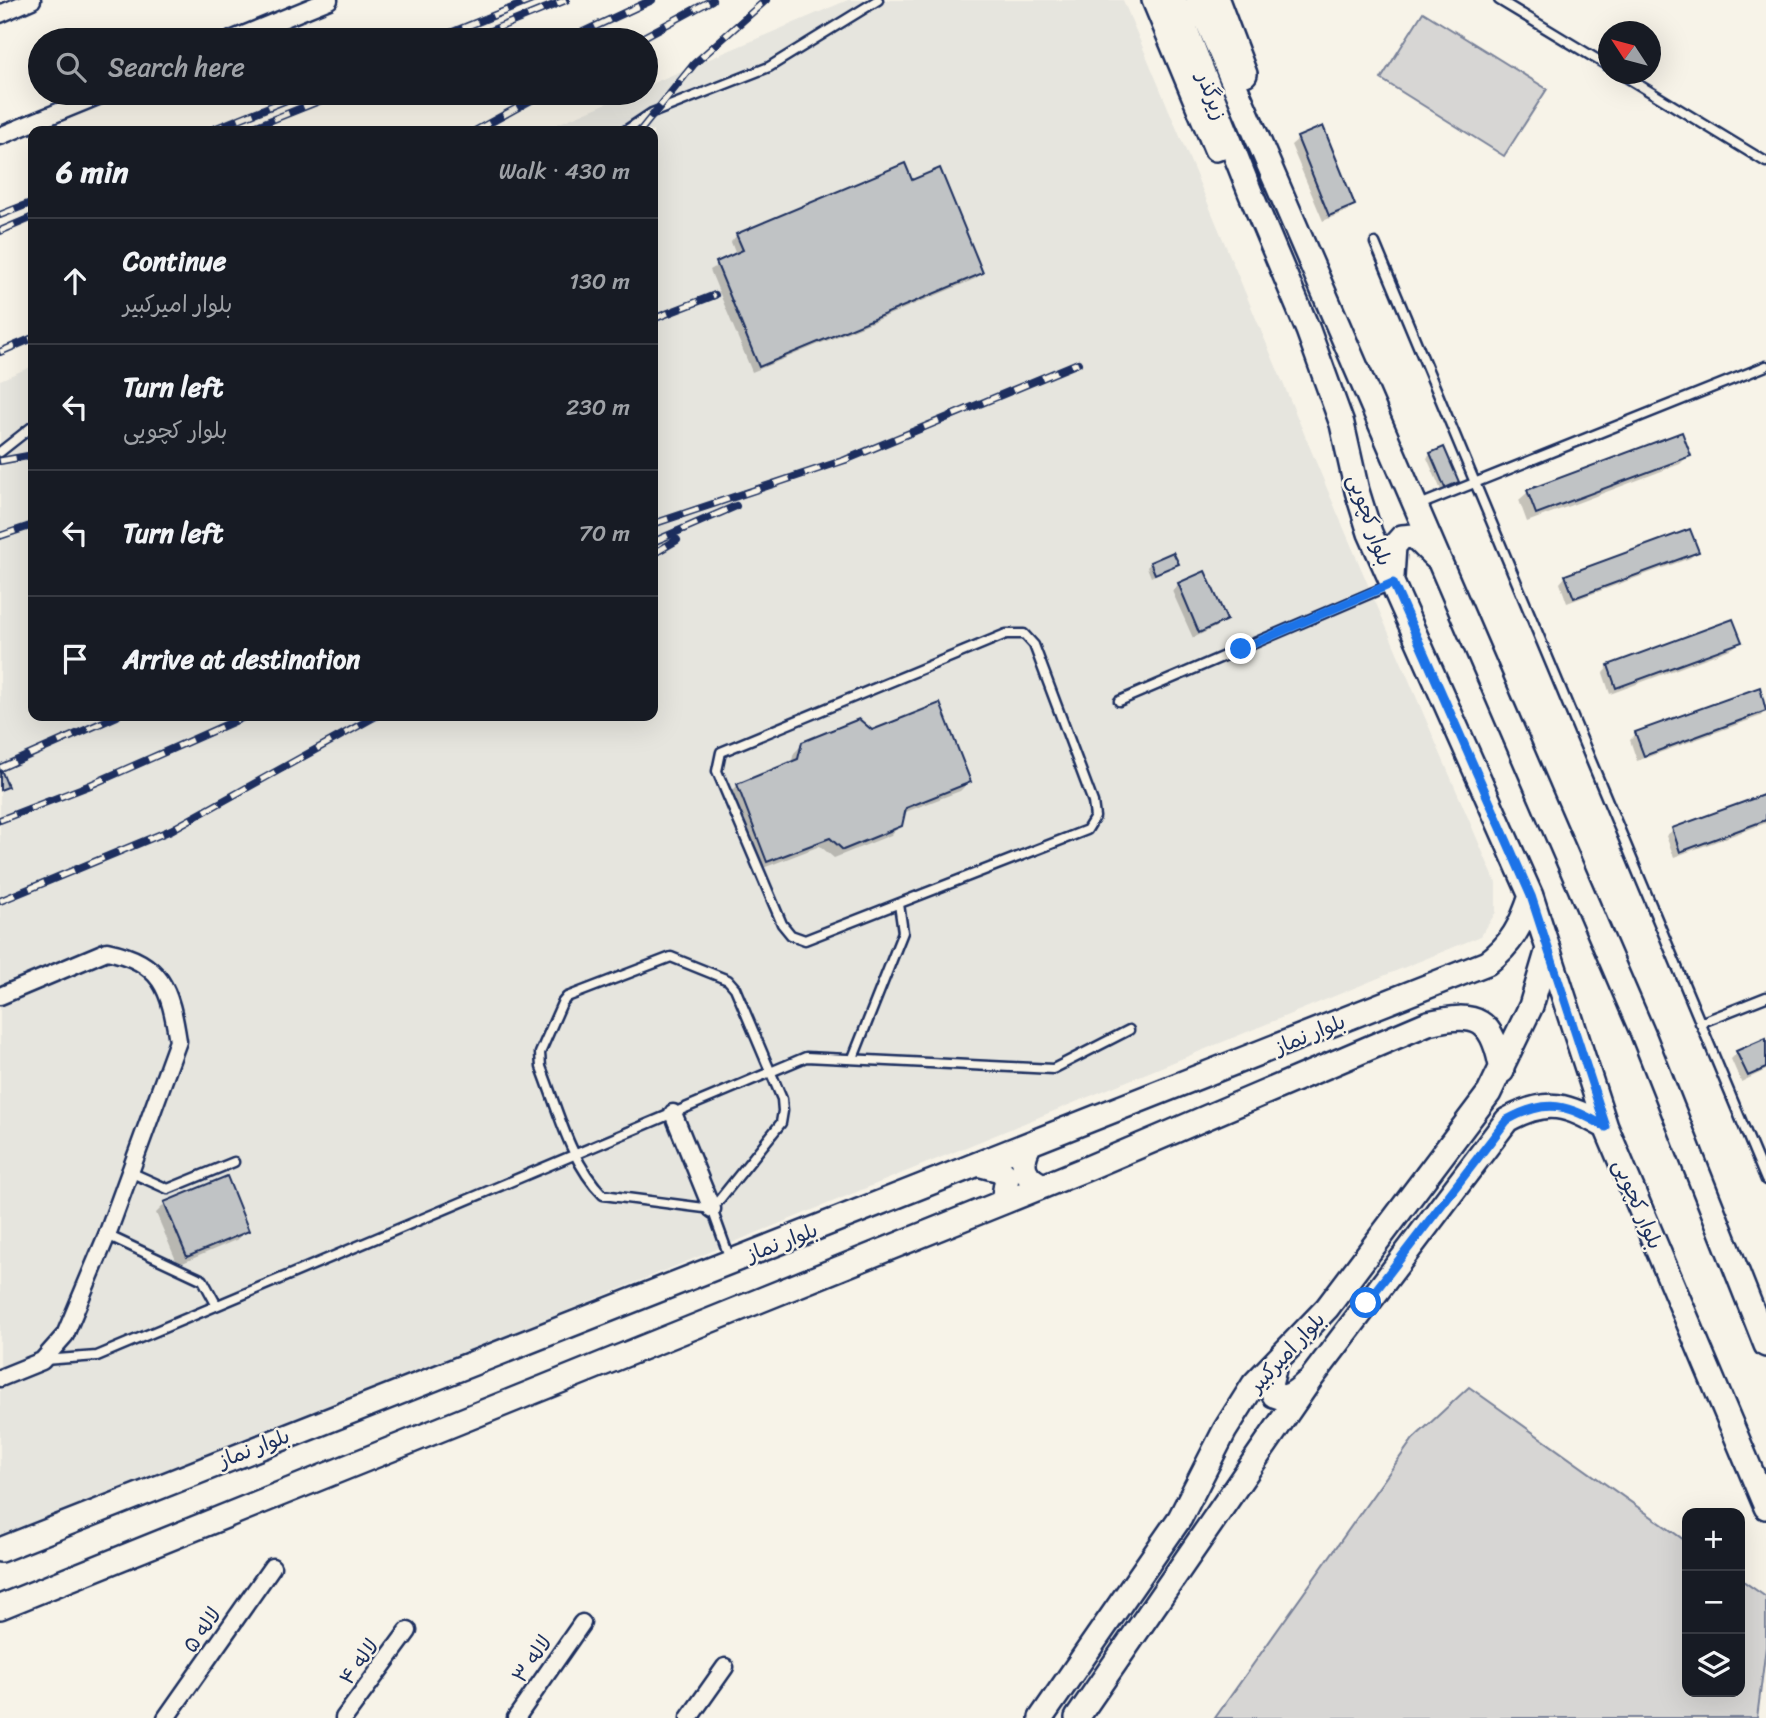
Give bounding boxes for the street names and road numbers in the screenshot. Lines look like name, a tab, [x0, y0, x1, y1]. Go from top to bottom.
street label: زیرگذر	[1185, 64, 1239, 126]
street label: بلوار کچویی	[1337, 469, 1403, 571]
street label: بلوار نماز	[1267, 1002, 1352, 1066]
street label: بلوار کچویی	[1602, 1153, 1674, 1255]
street label: بلوار نماز	[739, 1211, 823, 1274]
street label: بلوار امیرکبیر	[1238, 1303, 1335, 1403]
street label: بلوار نماز	[211, 1417, 295, 1480]
street label: لاله ۵	[172, 1599, 232, 1661]
street label: لاله ۳	[501, 1627, 563, 1691]
street label: لاله ۴	[329, 1630, 389, 1694]

